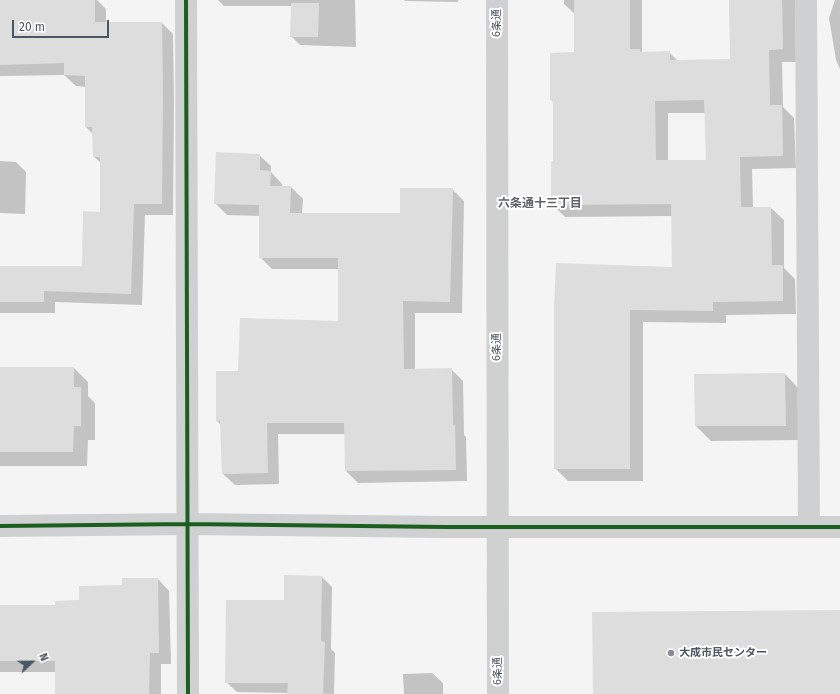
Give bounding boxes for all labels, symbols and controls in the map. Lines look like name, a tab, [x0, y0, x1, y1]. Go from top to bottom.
street label: 6条通	[490, 9, 504, 37]
scale bar	[14, 12, 111, 38]
text: 20 m	[19, 20, 45, 34]
district label: 六条通十三丁目	[498, 197, 582, 211]
street label: 6条通	[490, 333, 504, 361]
north arrow	[12, 642, 52, 682]
place label: 大成市民センター	[679, 646, 767, 660]
marker: 大成市民センター	[666, 648, 676, 658]
text: N	[36, 651, 51, 663]
street label: 6条通	[491, 657, 505, 685]

